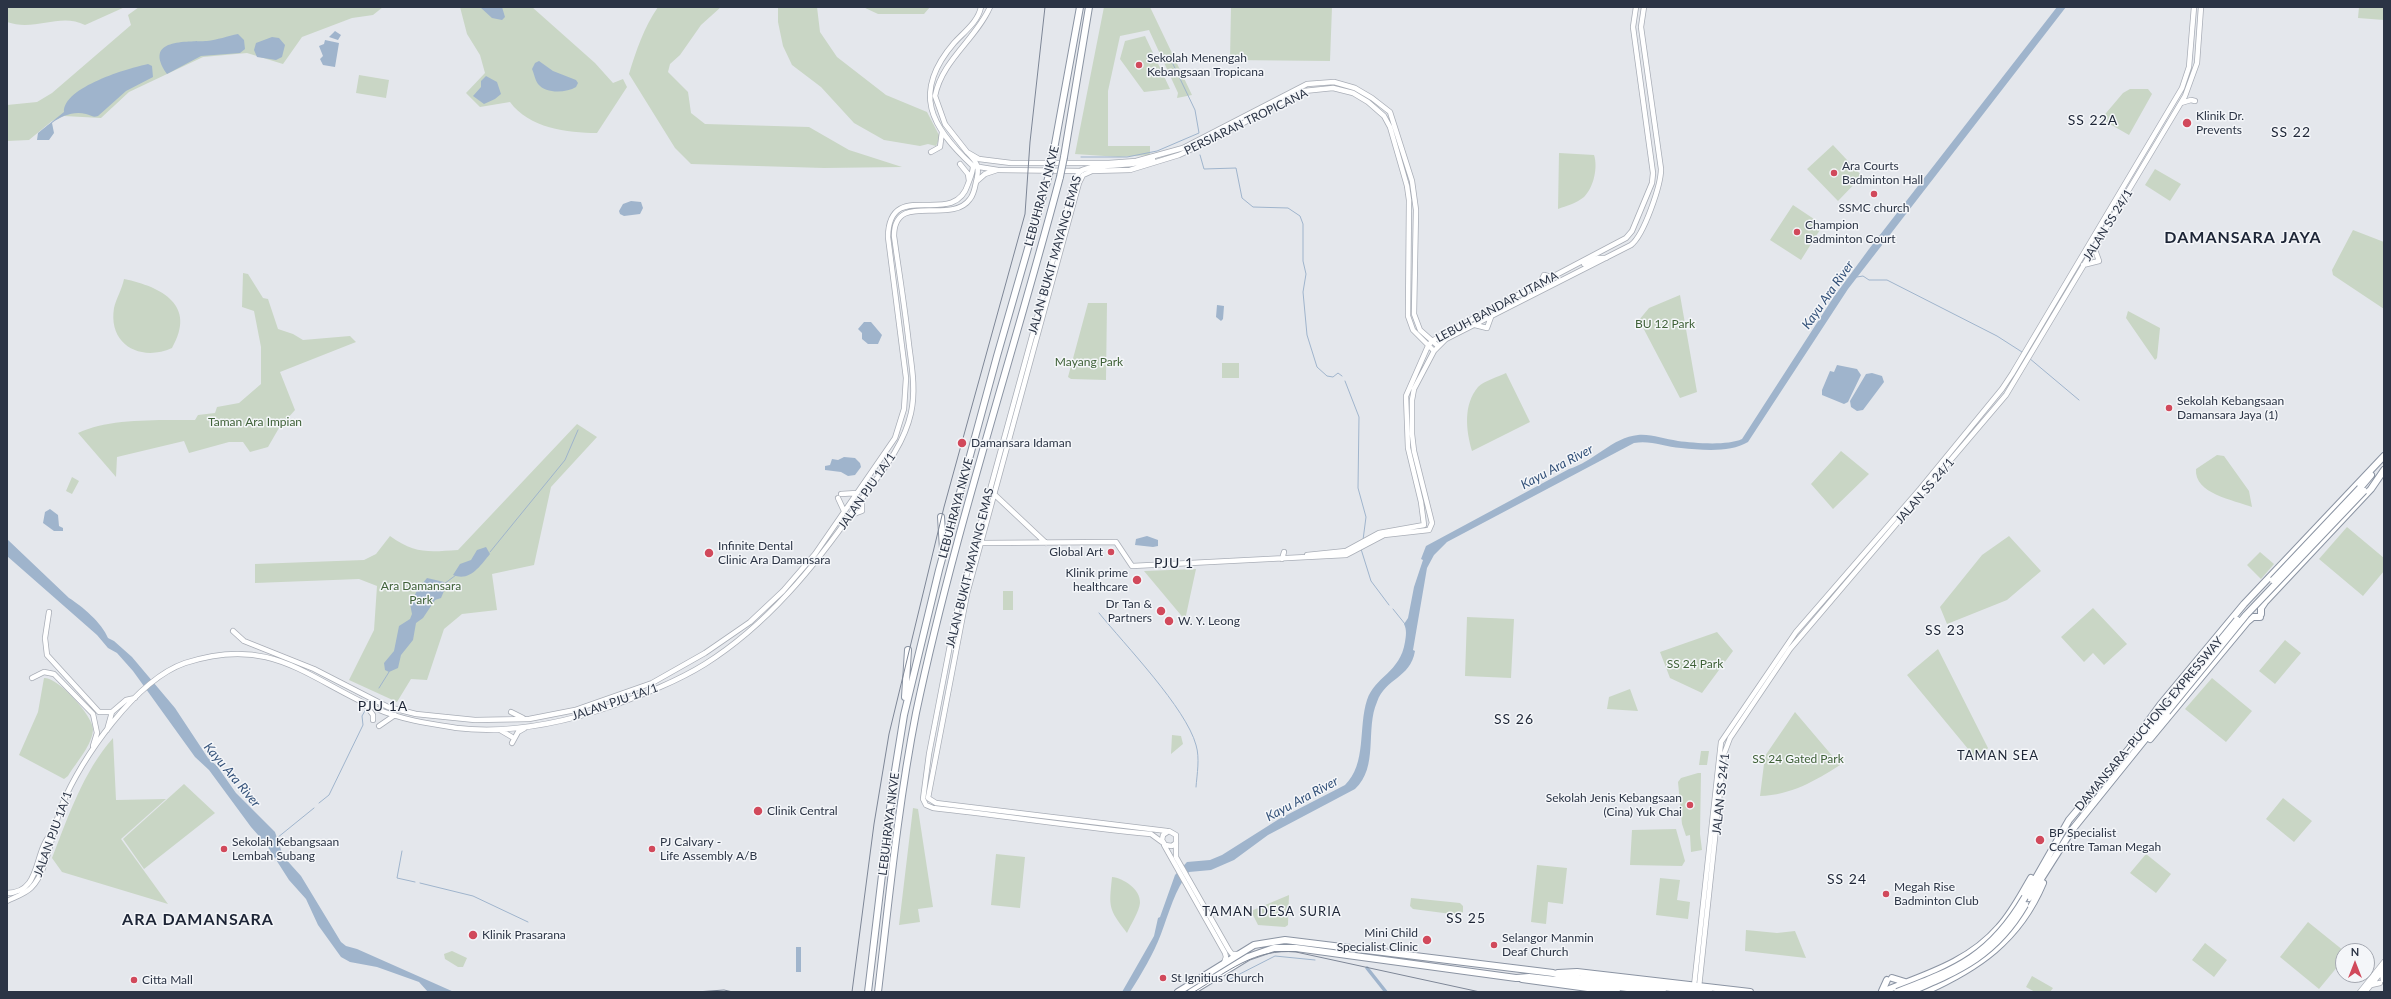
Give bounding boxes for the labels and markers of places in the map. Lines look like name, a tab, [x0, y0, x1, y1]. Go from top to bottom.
place label: Sekolah Menengah Kebangsaan Tropicana	[1147, 51, 1264, 79]
marker: Sekolah Menengah Kebangsaan Tropicana	[1134, 60, 1144, 70]
place label: Klinik Dr. Prevents	[2196, 109, 2244, 137]
marker: Klinik Dr. Prevents	[2181, 117, 2193, 129]
place label: Ara Courts Badminton Hall	[1842, 159, 1923, 187]
marker: Ara Courts Badminton Hall	[1829, 168, 1839, 178]
marker: SSMC church	[1869, 189, 1879, 199]
place label: SSMC church	[1839, 201, 1909, 215]
place label: Champion Badminton Court	[1805, 218, 1896, 246]
marker: Champion Badminton Court	[1792, 227, 1802, 237]
place label: Sekolah Kebangsaan Damansara Jaya (1)	[2177, 394, 2284, 422]
marker: Sekolah Kebangsaan Damansara Jaya (1)	[2164, 403, 2174, 413]
place label: Damansara Idaman	[971, 436, 1071, 450]
marker: Damansara Idaman	[956, 437, 968, 449]
place label: Infinite Dental Clinic Ara Damansara	[718, 539, 830, 567]
place label: Global Art	[1049, 545, 1103, 559]
marker: Infinite Dental Clinic Ara Damansara	[703, 547, 715, 559]
marker: Global Art	[1106, 547, 1116, 557]
place label: Klinik prime healthcare	[1065, 566, 1128, 594]
marker: Klinik prime healthcare	[1131, 574, 1143, 586]
place label: Dr Tan & Partners	[1106, 597, 1152, 625]
marker: Dr Tan & Partners	[1155, 605, 1167, 617]
place label: W. Y. Leong	[1178, 614, 1240, 628]
marker: W. Y. Leong	[1163, 615, 1175, 627]
place label: Sekolah Jenis Kebangsaan (Cina) Yuk Chai	[1546, 791, 1682, 819]
marker: Sekolah Jenis Kebangsaan (Cina) Yuk Chai	[1685, 800, 1695, 810]
place label: Clinik Central	[767, 804, 838, 818]
marker: Clinik Central	[752, 805, 764, 817]
place label: BP Specialist Centre Taman Megah	[2049, 826, 2161, 854]
marker: BP Specialist Centre Taman Megah	[2034, 834, 2046, 846]
place label: Sekolah Kebangsaan Lembah Subang	[232, 835, 339, 863]
place label: PJ Calvary - Life Assembly A/B	[660, 835, 757, 863]
marker: Sekolah Kebangsaan Lembah Subang	[219, 844, 229, 854]
marker: PJ Calvary - Life Assembly A/B	[647, 844, 657, 854]
place label: Megah Rise Badminton Club	[1894, 880, 1979, 908]
marker: Megah Rise Badminton Club	[1881, 889, 1891, 899]
place label: Mini Child Specialist Clinic	[1337, 926, 1418, 954]
place label: Klinik Prasarana	[482, 928, 566, 942]
marker: Klinik Prasarana	[467, 929, 479, 941]
place label: Selangor Manmin Deaf Church	[1502, 931, 1594, 959]
marker: Mini Child Specialist Clinic	[1421, 934, 1433, 946]
marker: Selangor Manmin Deaf Church	[1489, 940, 1499, 950]
place label: St Ignitius Church	[1171, 971, 1264, 985]
place label: Citta Mall	[142, 973, 193, 987]
marker: St Ignitius Church	[1158, 973, 1168, 983]
marker: Citta Mall	[129, 975, 139, 985]

